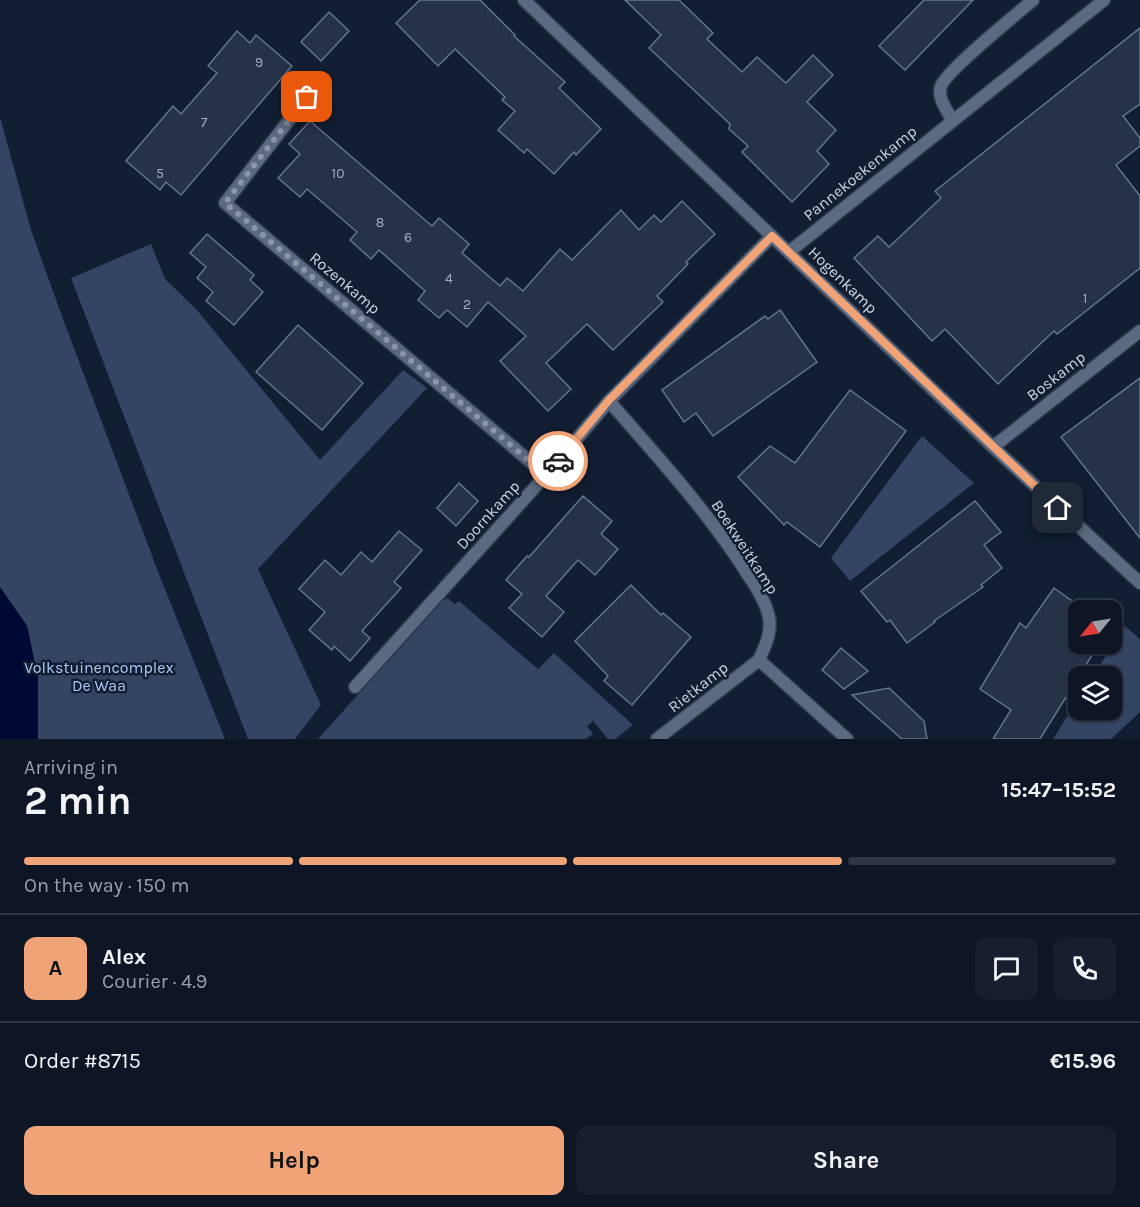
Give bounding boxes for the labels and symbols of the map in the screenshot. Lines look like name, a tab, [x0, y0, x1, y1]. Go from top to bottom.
house number: 9	[255, 54, 263, 71]
pin	[281, 71, 332, 122]
house number: 7	[201, 114, 208, 131]
street label: Pannekoekenkamp	[800, 122, 920, 224]
house number: 5	[156, 165, 164, 182]
house number: 10	[332, 165, 344, 182]
house number: 8	[376, 214, 384, 231]
house number: 6	[404, 229, 412, 246]
street label: Hogenkamp	[805, 242, 881, 318]
street label: Rozenkamp	[306, 248, 384, 318]
house number: 4	[445, 270, 453, 287]
house number: 1	[1083, 290, 1087, 307]
house number: 2	[463, 296, 471, 313]
street label: Boskamp	[1023, 347, 1089, 405]
courier	[528, 431, 588, 491]
street label: Doornkamp	[452, 477, 524, 553]
pin	[1032, 482, 1083, 533]
street label: Boekweitkamp	[707, 496, 783, 598]
north arrow	[1068, 600, 1122, 654]
park label: Volkstuinencomplex De Waa	[24, 658, 174, 695]
street label: Rietkamp	[664, 658, 732, 716]

